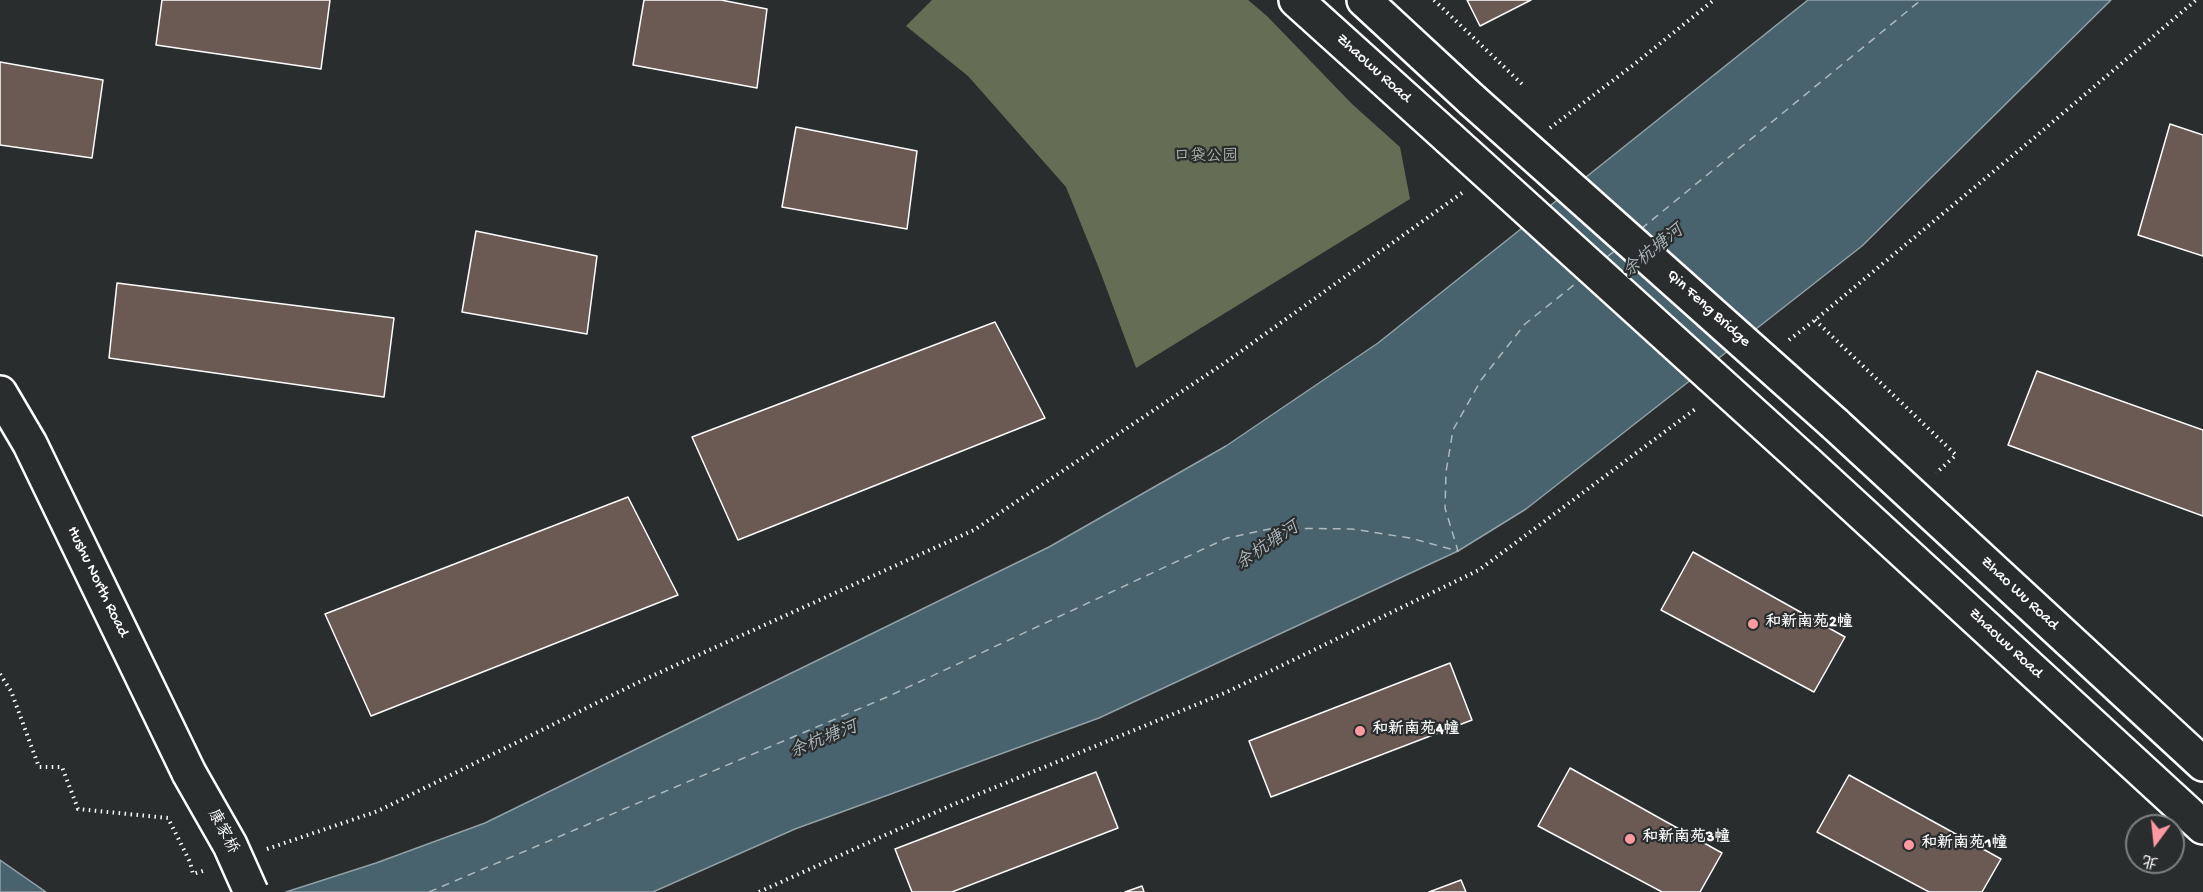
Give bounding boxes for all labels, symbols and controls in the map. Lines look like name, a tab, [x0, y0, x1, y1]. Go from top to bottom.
street label: Zhaowu Road	[1331, 30, 1415, 108]
park label: 口袋公园	[1174, 148, 1238, 168]
water label: 余杭塘河	[1619, 221, 1689, 283]
street label: Qin Feng Bridge	[1662, 266, 1754, 352]
water label: 余杭塘河	[1232, 518, 1304, 576]
street label: Hushu North Road	[62, 524, 132, 640]
street label: Zhao Wu Road	[1976, 553, 2062, 635]
street label: Zhaowu Road	[1964, 605, 2046, 683]
place label: 和新南苑2幢	[1765, 614, 1853, 634]
marker: 和新南苑2幢	[1746, 617, 1760, 631]
water label: 余杭塘河	[787, 718, 861, 764]
place label: 和新南苑4幢	[1372, 721, 1460, 741]
marker: 和新南苑4幢	[1353, 724, 1367, 738]
street label: 康家桥	[202, 806, 242, 858]
north arrow	[2125, 814, 2185, 874]
place label: 和新南苑3幢	[1642, 829, 1730, 849]
marker: 和新南苑3幢	[1623, 832, 1637, 846]
place label: 和新南苑1幢	[1921, 835, 2007, 855]
marker: 和新南苑1幢	[1902, 838, 1916, 852]
text: 北	[2141, 849, 2161, 871]

